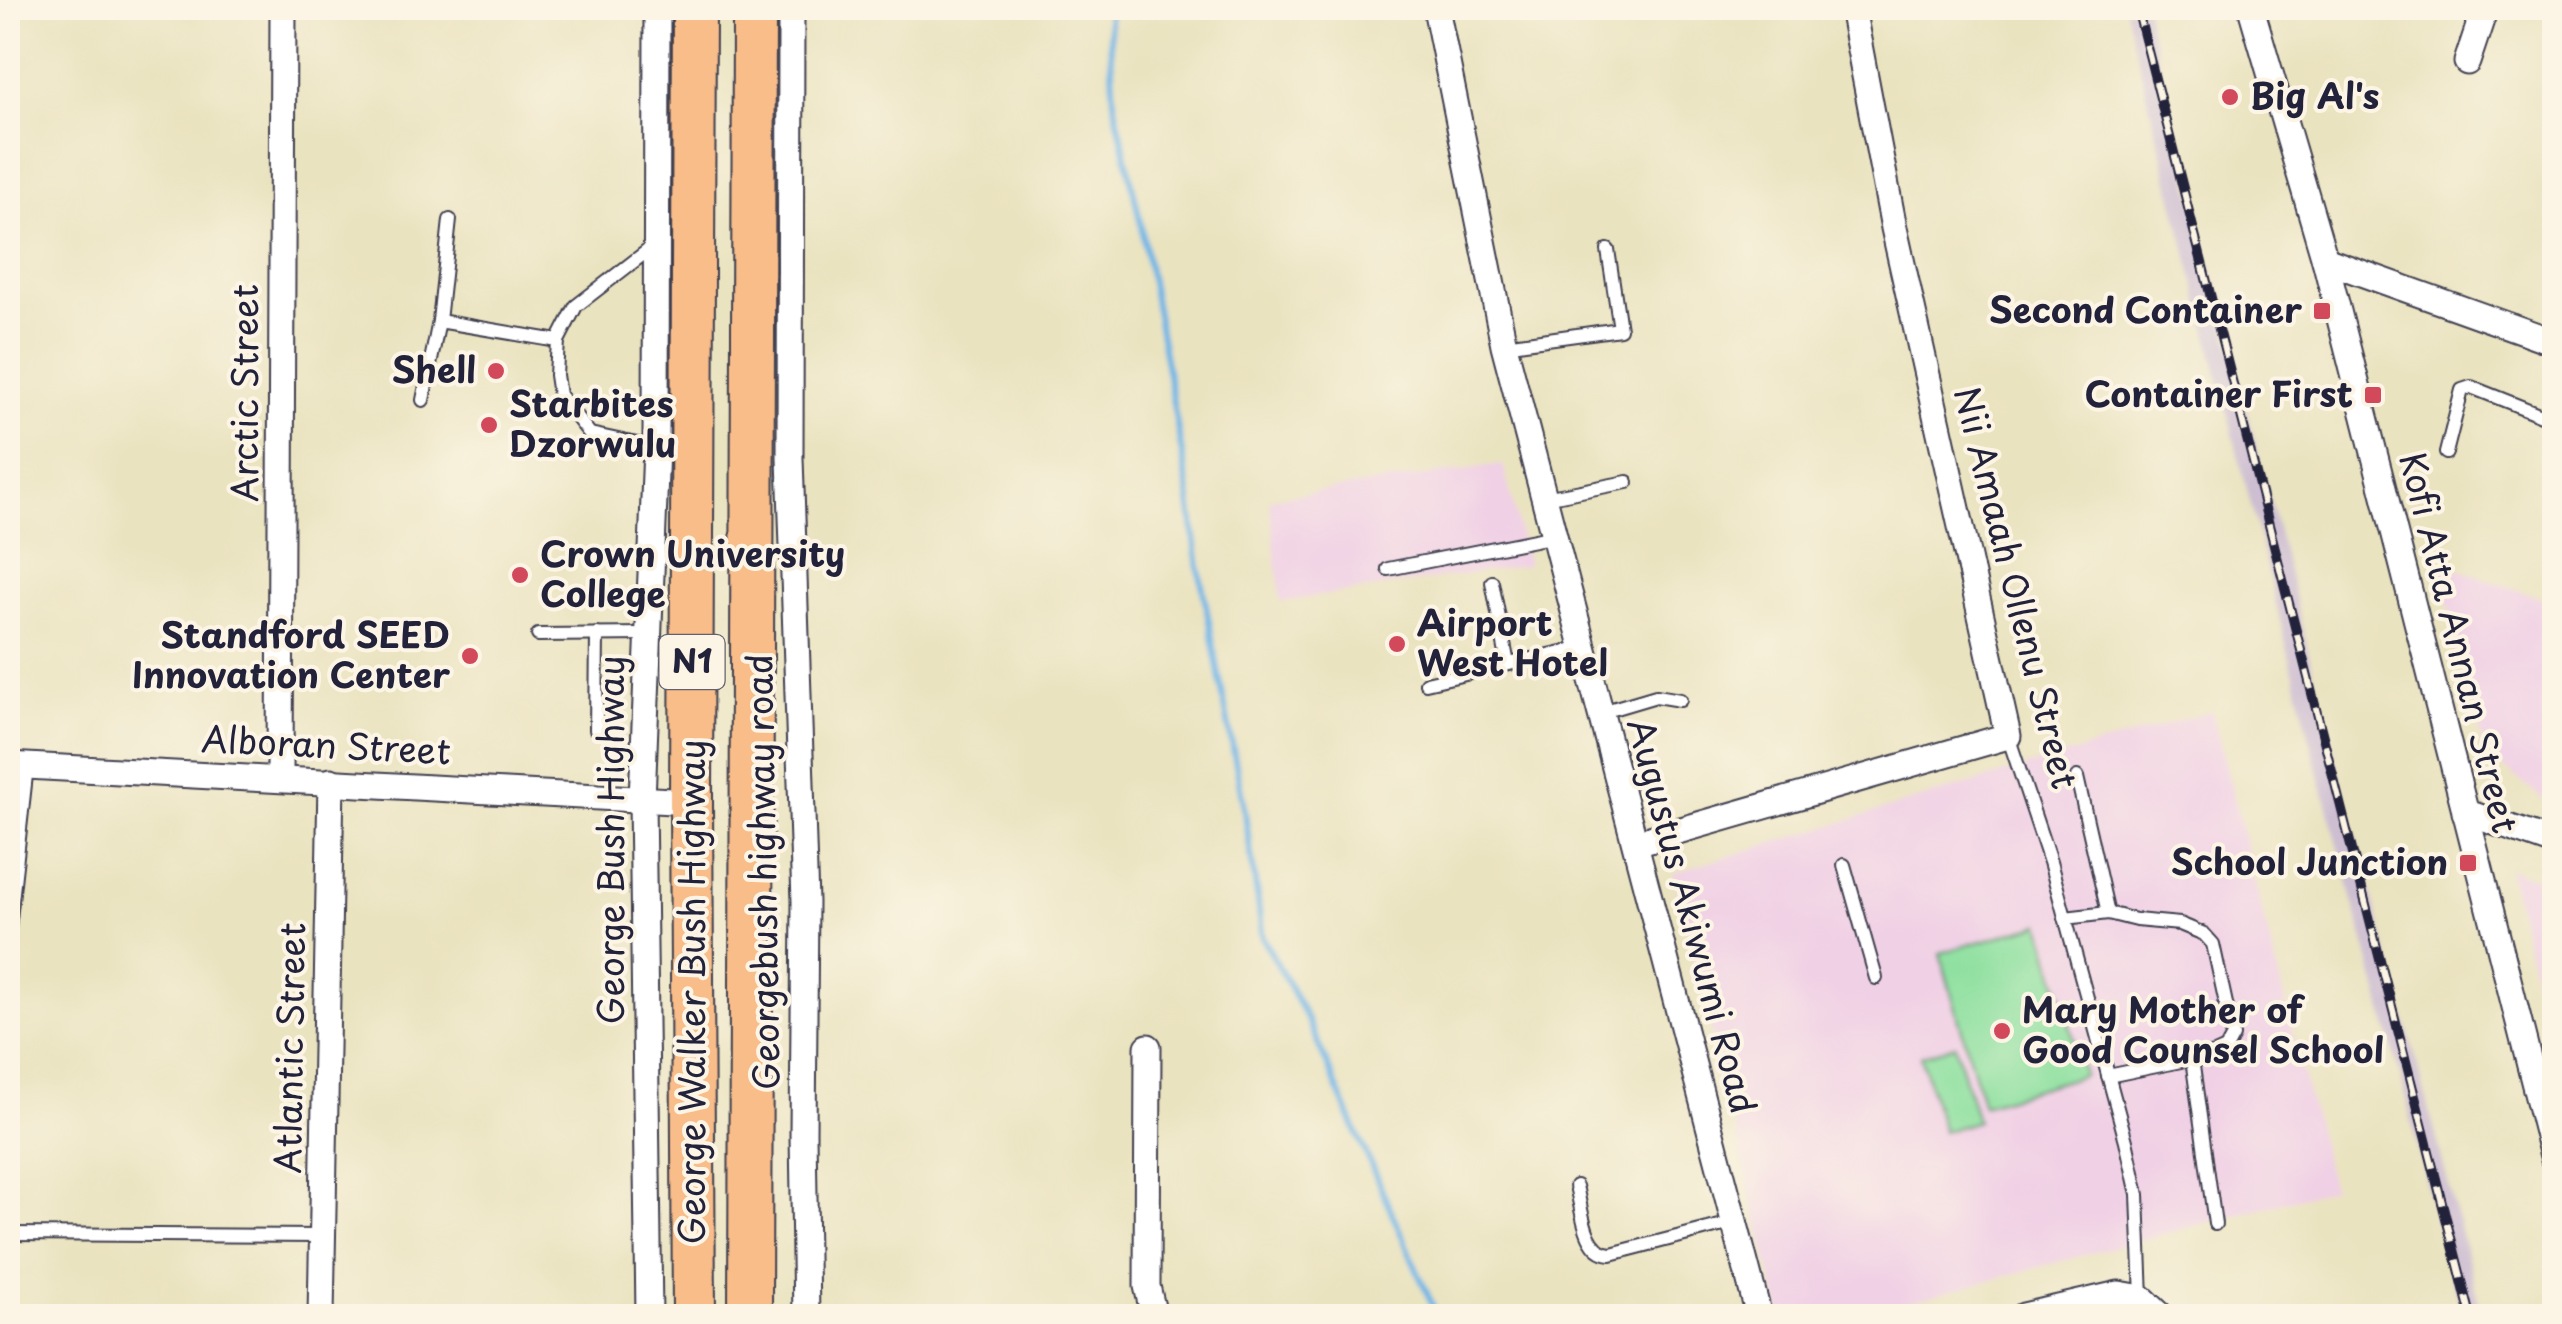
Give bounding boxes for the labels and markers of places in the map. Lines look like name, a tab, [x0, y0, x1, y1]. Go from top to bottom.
place label: Big Al's	[2250, 68, 2380, 121]
marker: Big Al's	[2219, 86, 2241, 108]
place label: Second Container	[1989, 282, 2302, 335]
marker: Second Container	[2311, 300, 2333, 322]
place label: Shell	[392, 342, 476, 395]
marker: Shell	[485, 360, 507, 382]
place label: Container First	[2084, 366, 2353, 419]
place label: Starbites Dzorwulu	[509, 376, 676, 469]
marker: Container First	[2362, 384, 2384, 406]
marker: Starbites Dzorwulu	[478, 414, 500, 436]
place label: Crown University College	[540, 526, 845, 619]
marker: Crown University College	[509, 564, 531, 586]
place label: Airport West Hotel	[1417, 595, 1608, 688]
place label: Standford SEED Innovation Center	[132, 607, 450, 700]
marker: Airport West Hotel	[1386, 633, 1408, 655]
marker: Standford SEED Innovation Center	[459, 645, 481, 667]
place label: School Junction	[2171, 834, 2448, 887]
marker: School Junction	[2457, 852, 2479, 874]
place label: Mary Mother of Good Counsel School	[2022, 982, 2384, 1075]
marker: Mary Mother of Good Counsel School	[1991, 1020, 2013, 1042]

